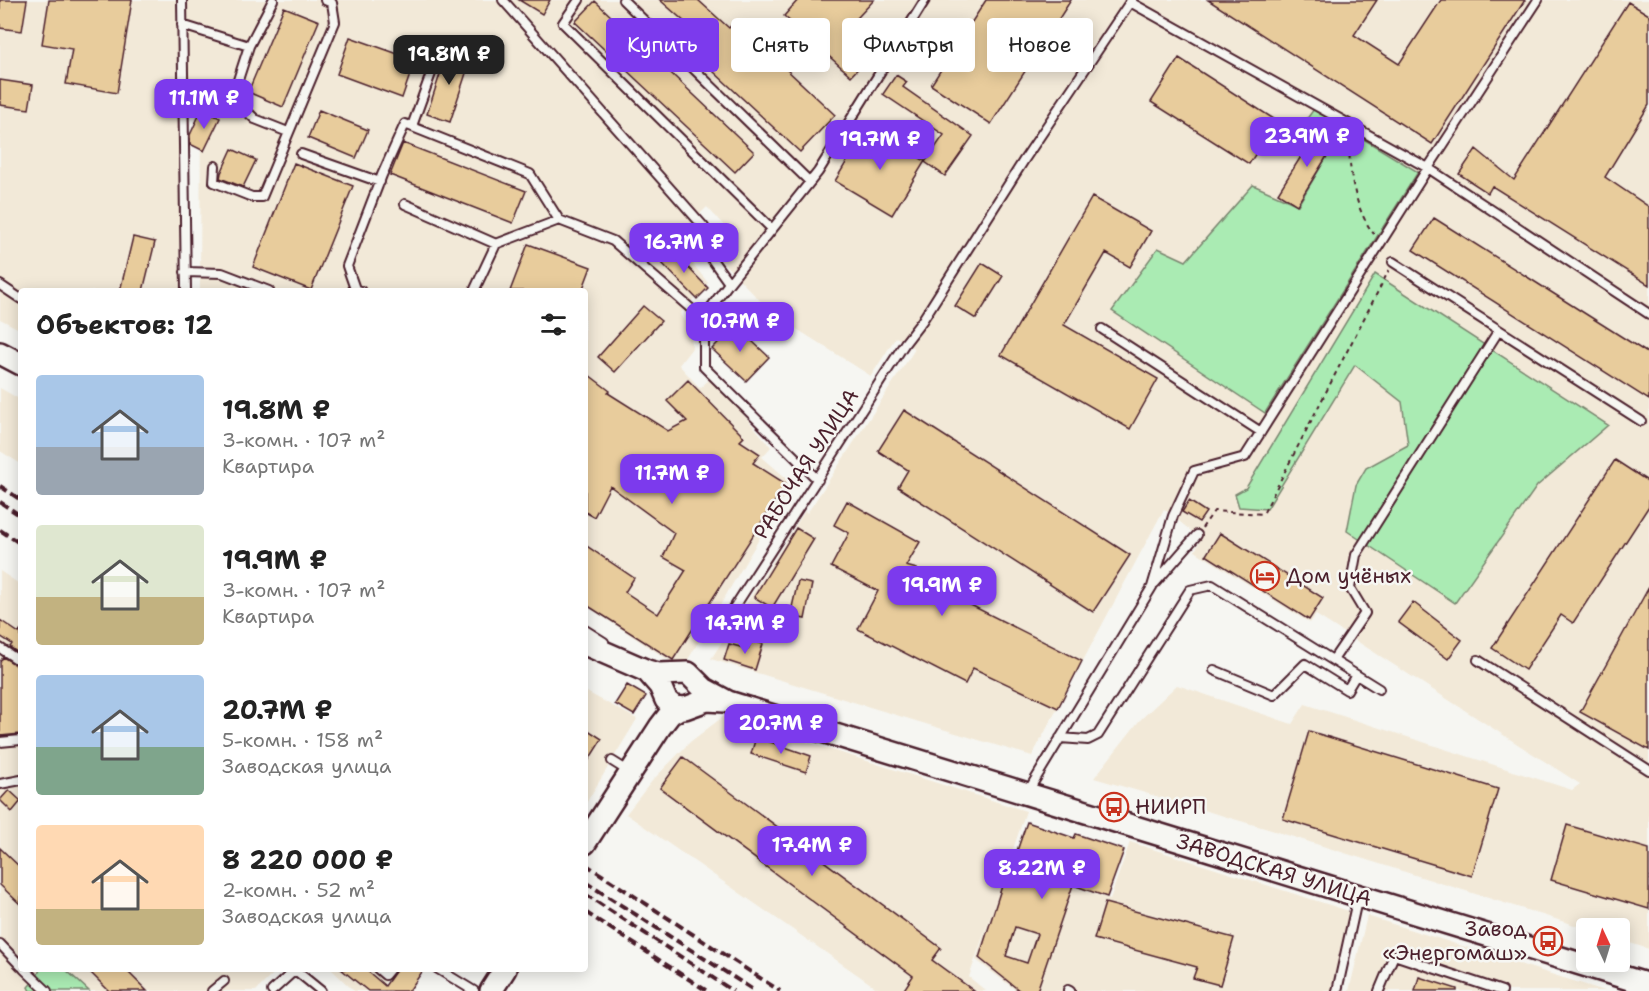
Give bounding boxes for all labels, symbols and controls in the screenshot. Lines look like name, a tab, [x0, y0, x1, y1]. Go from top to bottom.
chip: Купить	[606, 18, 719, 72]
chip: Снять	[731, 18, 830, 72]
chip: Фильтры	[842, 18, 975, 72]
chip: Новое	[987, 18, 1093, 72]
pin: 19.8M ₽	[394, 35, 504, 86]
text: 19.8M ₽	[407, 41, 491, 67]
pin: 11.1M ₽	[149, 79, 259, 130]
text: 11.1M ₽	[168, 85, 240, 111]
pin: 23.9M ₽	[1252, 117, 1362, 168]
pin: 19.7M ₽	[825, 120, 935, 171]
text: 23.9M ₽	[1264, 123, 1350, 149]
text: 19.7M ₽	[839, 126, 921, 152]
pin: 16.7M ₽	[629, 223, 739, 274]
text: 16.7M ₽	[643, 229, 725, 255]
pin: 10.7M ₽	[685, 302, 795, 353]
text: Объектов: 12	[36, 307, 213, 342]
icon: filters	[537, 308, 570, 341]
text: 10.7M ₽	[700, 308, 780, 334]
street label: РАБОЧАЯ УЛИЦА	[747, 383, 865, 545]
text: 19.8M ₽	[222, 392, 330, 427]
icon: home	[84, 399, 156, 471]
text: 3-комн. · 107 m²	[222, 427, 386, 453]
text: Квартира	[222, 453, 314, 479]
pin: 11.7M ₽	[617, 454, 727, 505]
text: 11.7M ₽	[634, 460, 710, 486]
text: 19.9M ₽	[222, 542, 328, 577]
icon: home	[84, 549, 156, 621]
hotel icon: Дом учёных	[1249, 560, 1281, 592]
place label: Дом учёных	[1286, 562, 1411, 590]
pin: 19.9M ₽	[887, 566, 997, 617]
text: 19.9M ₽	[901, 572, 983, 598]
text: 3-комн. · 107 m²	[222, 577, 386, 603]
text: Квартира	[222, 603, 314, 629]
pin: 14.7M ₽	[690, 604, 800, 655]
text: 14.7M ₽	[705, 610, 785, 636]
text: 20.7M ₽	[222, 692, 333, 727]
icon: home	[84, 699, 156, 771]
pin: 20.7M ₽	[726, 704, 836, 755]
text: 20.7M ₽	[738, 710, 824, 736]
text: 5-комн. · 158 m²	[222, 727, 383, 753]
text: Заводская улица	[222, 753, 391, 779]
bus stop icon: НИИРП	[1098, 791, 1130, 823]
place label: НИИРП	[1135, 793, 1206, 821]
pin: 17.4M ₽	[757, 826, 867, 877]
street label: ЗАВОДСКАЯ УЛИЦА	[1173, 827, 1375, 913]
text: 17.4M ₽	[771, 832, 853, 858]
text: 8 220 000 ₽	[222, 842, 394, 877]
icon: home	[84, 849, 156, 921]
pin: 8.22M ₽	[987, 849, 1097, 900]
text: 8.22M ₽	[998, 855, 1086, 881]
text: 2-комн. · 52 m²	[222, 877, 375, 903]
text: Заводская улица	[222, 903, 391, 929]
place label: Завод «Энергомаш»	[1382, 915, 1527, 967]
north arrow	[1576, 918, 1630, 972]
map controls	[1576, 918, 1630, 972]
bus stop icon: Завод «Энергомаш»	[1532, 925, 1564, 957]

